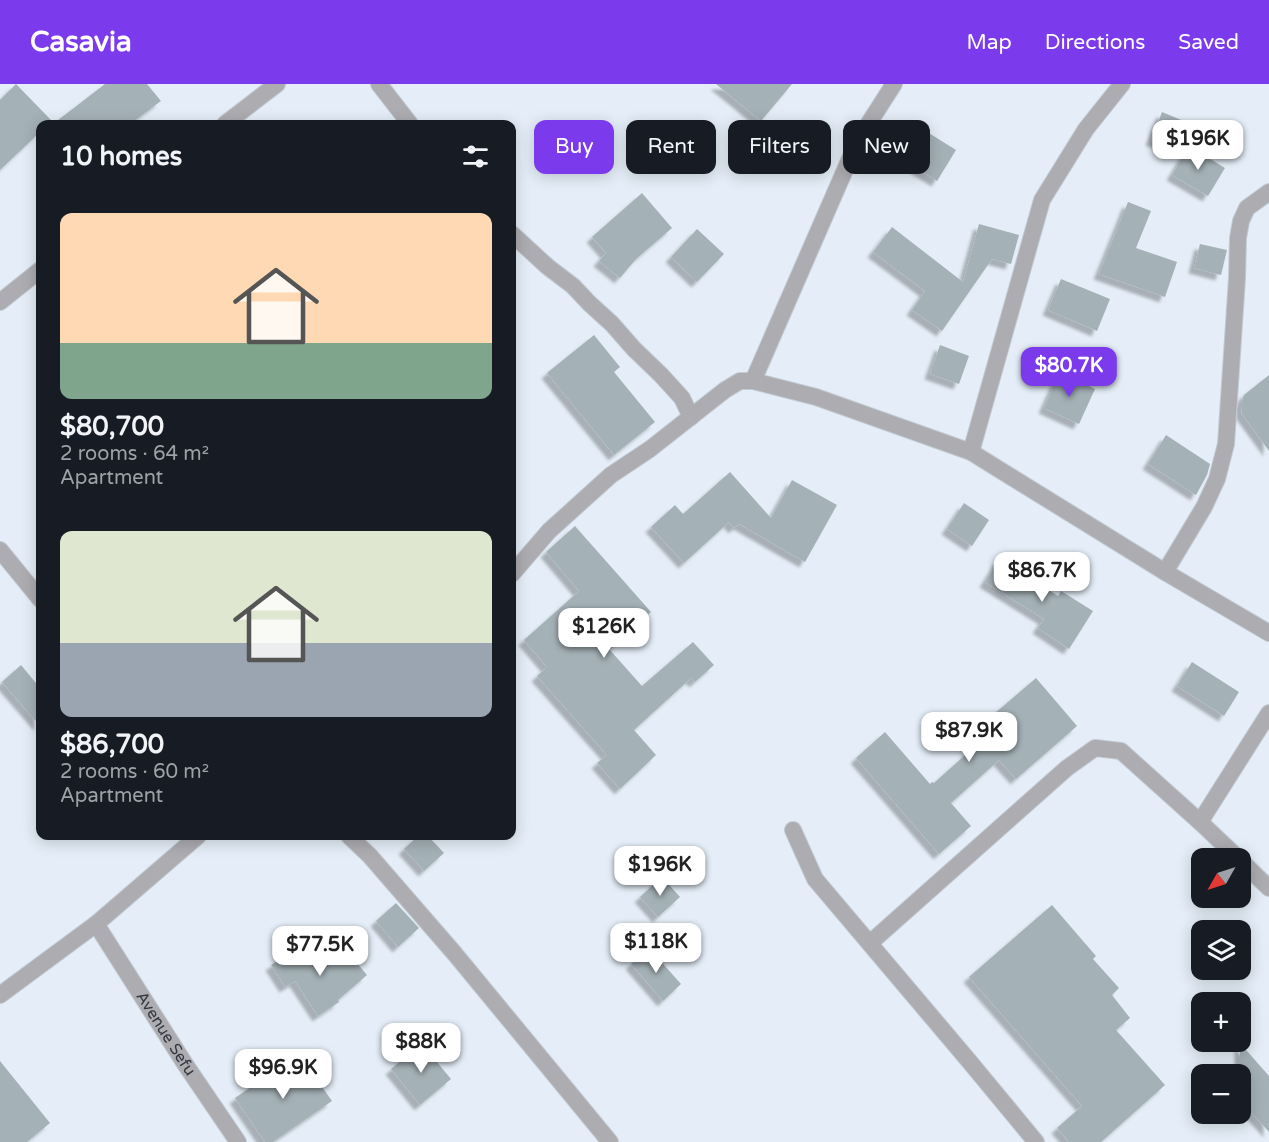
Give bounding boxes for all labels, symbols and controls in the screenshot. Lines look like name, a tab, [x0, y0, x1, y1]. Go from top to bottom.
text: Casavia	[30, 25, 132, 59]
text: Map	[966, 30, 1012, 55]
text: Directions	[1045, 30, 1145, 55]
text: Saved	[1178, 30, 1239, 55]
chip: Buy	[534, 120, 614, 174]
chip: Rent	[626, 120, 716, 174]
chip: Filters	[728, 120, 831, 174]
chip: New	[843, 120, 930, 174]
pin: $196K	[1156, 120, 1240, 171]
text: $196K	[1166, 127, 1230, 151]
icon: filters	[459, 140, 492, 173]
text: 10 homes	[60, 141, 182, 172]
icon: home	[222, 252, 330, 360]
pin: $80.7K	[1020, 347, 1118, 398]
text: $80.7K	[1035, 354, 1103, 378]
text: $80,700	[60, 411, 164, 442]
text: 2 rooms · 64 m²	[60, 442, 209, 466]
text: Apartment	[60, 466, 163, 490]
pin: $86.7K	[993, 552, 1091, 603]
text: $86.7K	[1008, 559, 1076, 583]
icon: home	[222, 570, 330, 678]
pin: $126K	[562, 608, 646, 659]
text: $126K	[572, 615, 636, 639]
pin: $87.9K	[920, 712, 1018, 763]
text: $87.9K	[935, 719, 1003, 743]
text: $86,700	[60, 729, 164, 760]
text: 2 rooms · 60 m²	[60, 760, 209, 784]
text: Apartment	[60, 784, 163, 808]
pin: $196K	[618, 846, 702, 897]
north arrow	[1191, 848, 1251, 908]
map controls	[1191, 848, 1251, 1124]
text: $196K	[628, 853, 692, 877]
button: layers	[1191, 920, 1251, 980]
pin: $118K	[614, 923, 698, 974]
pin: $77.5K	[271, 926, 369, 977]
text: $118K	[624, 930, 688, 954]
text: $77.5K	[286, 933, 354, 957]
street label: Avenue Sefu	[131, 988, 200, 1080]
button: +	[1191, 992, 1251, 1052]
pin: $88K	[385, 1023, 457, 1074]
text: $88K	[396, 1030, 446, 1054]
pin: $96.9K	[234, 1049, 332, 1100]
text: $96.9K	[249, 1056, 317, 1080]
button: −	[1191, 1064, 1251, 1124]

